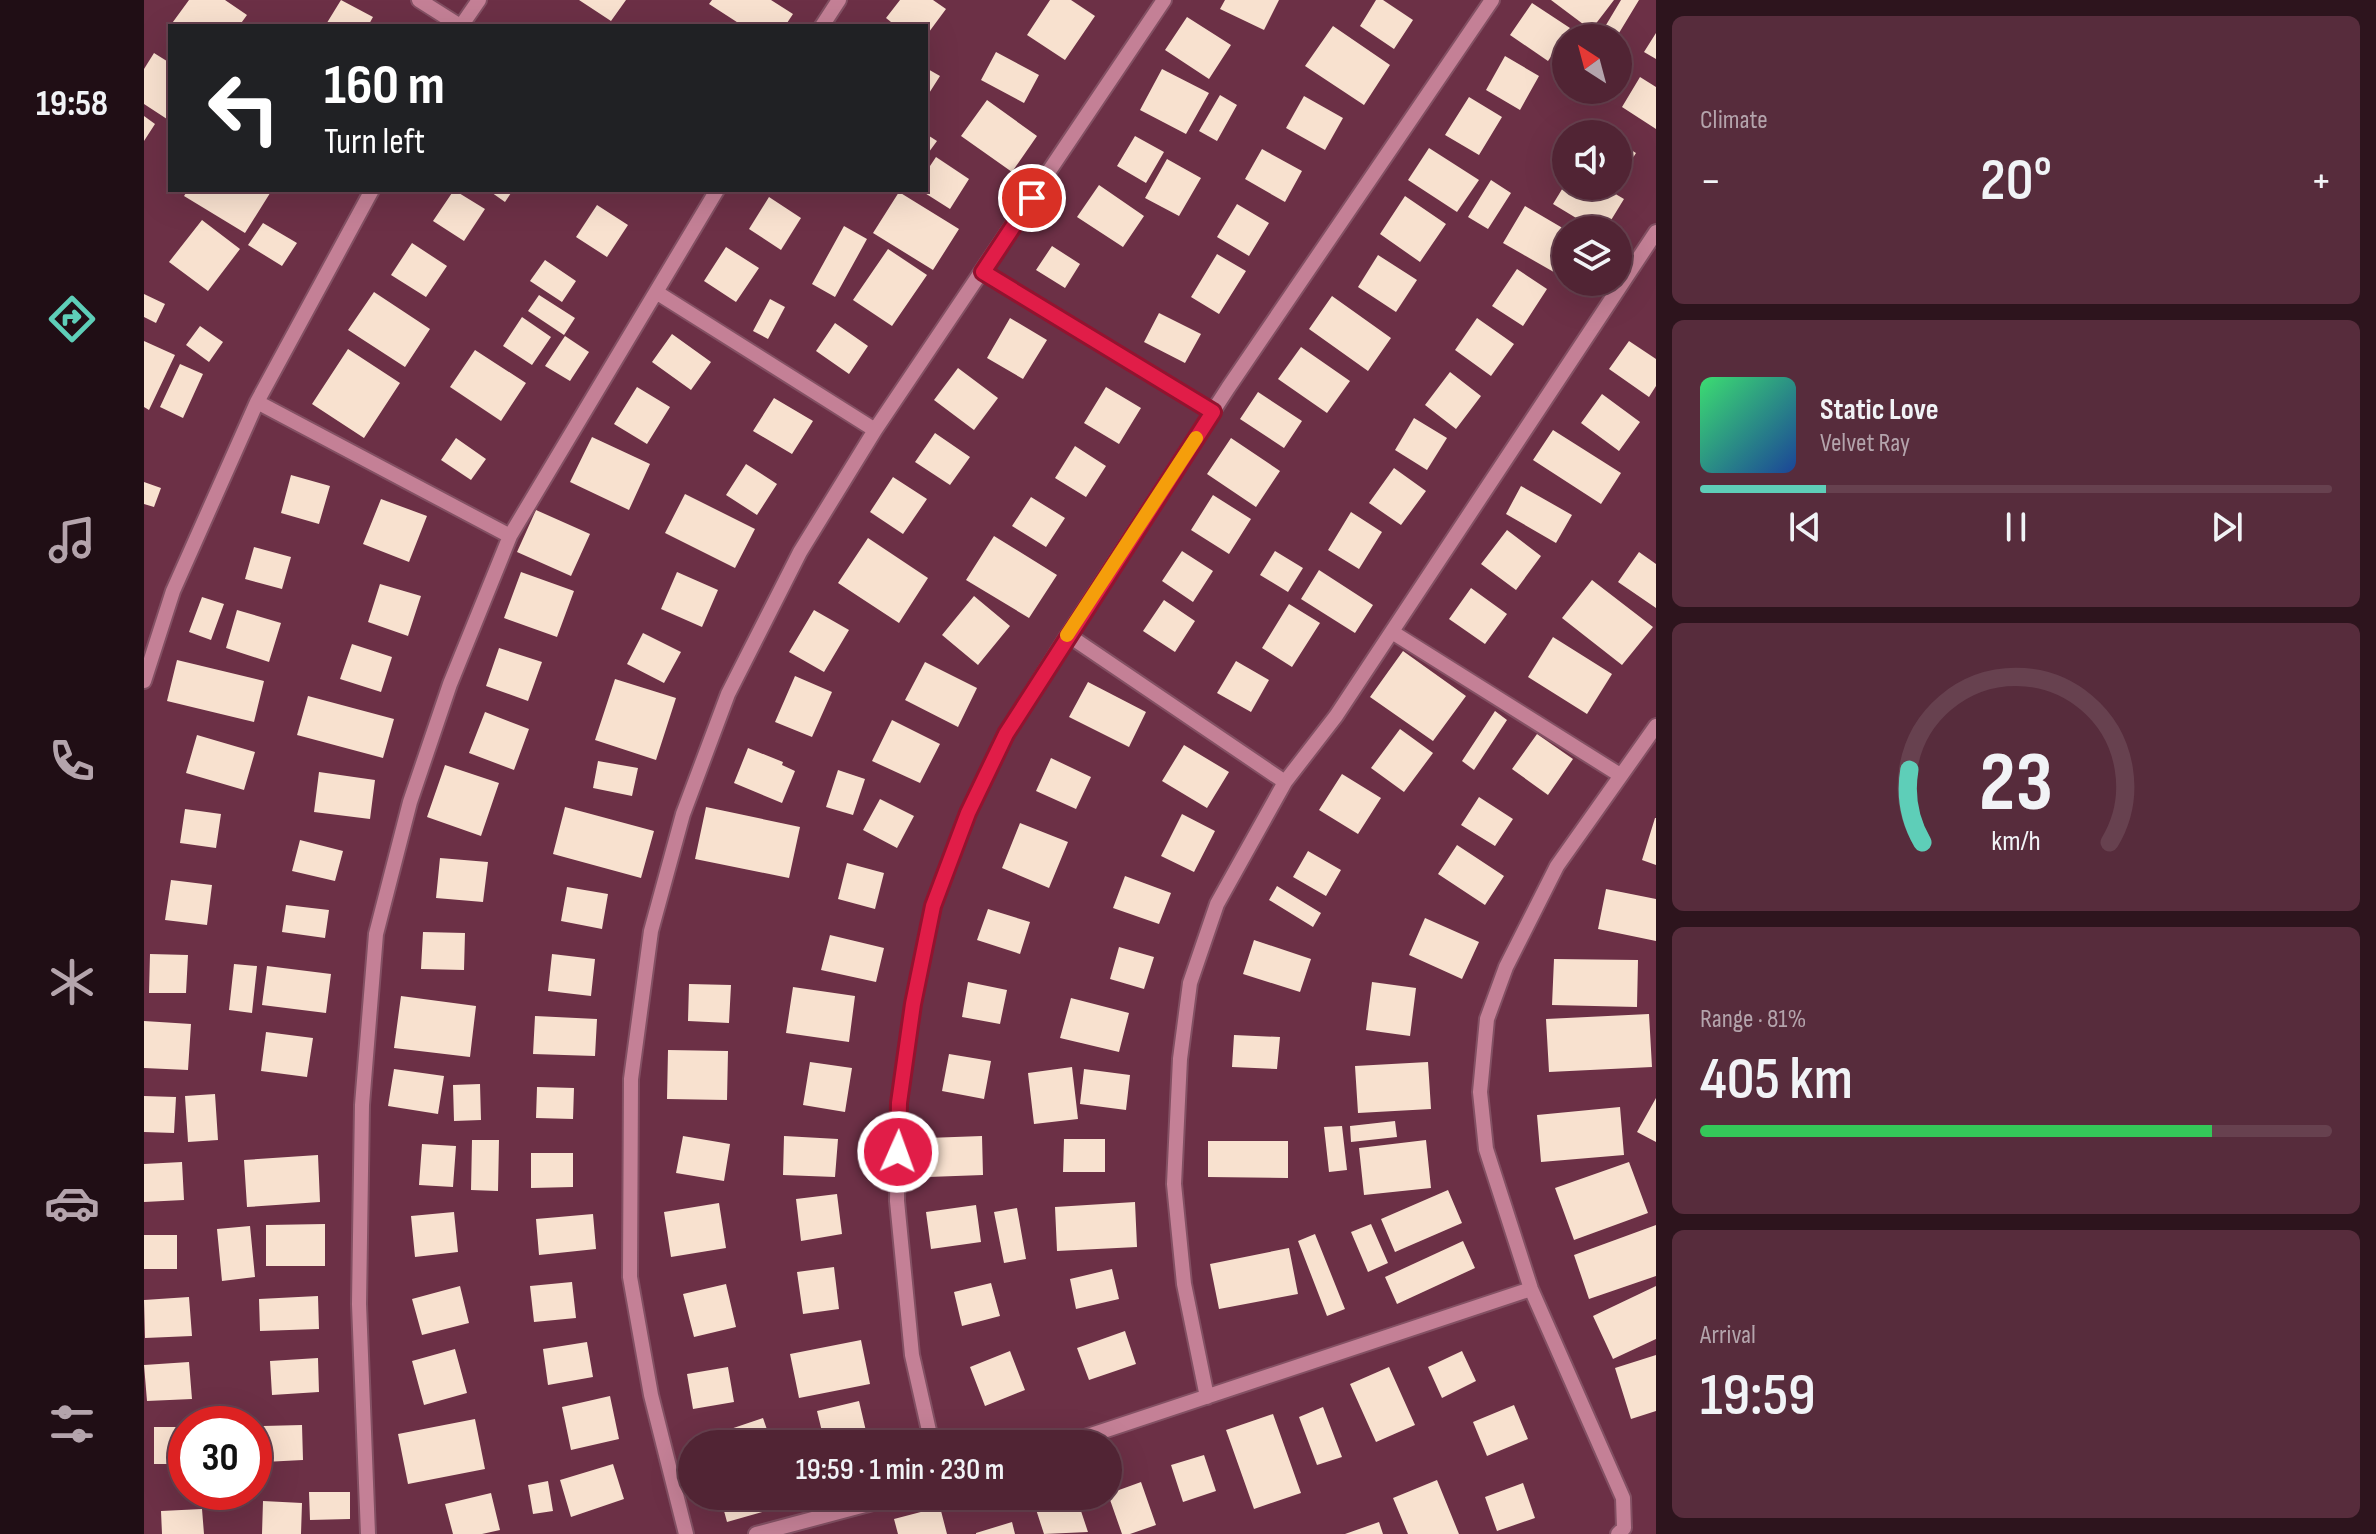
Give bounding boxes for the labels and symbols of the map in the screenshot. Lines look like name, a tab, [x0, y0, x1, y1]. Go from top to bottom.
north arrow	[1552, 24, 1632, 104]
pin	[998, 164, 1066, 232]
position arrow	[856, 1110, 940, 1194]
speed limit sign: 30	[168, 1406, 272, 1510]

